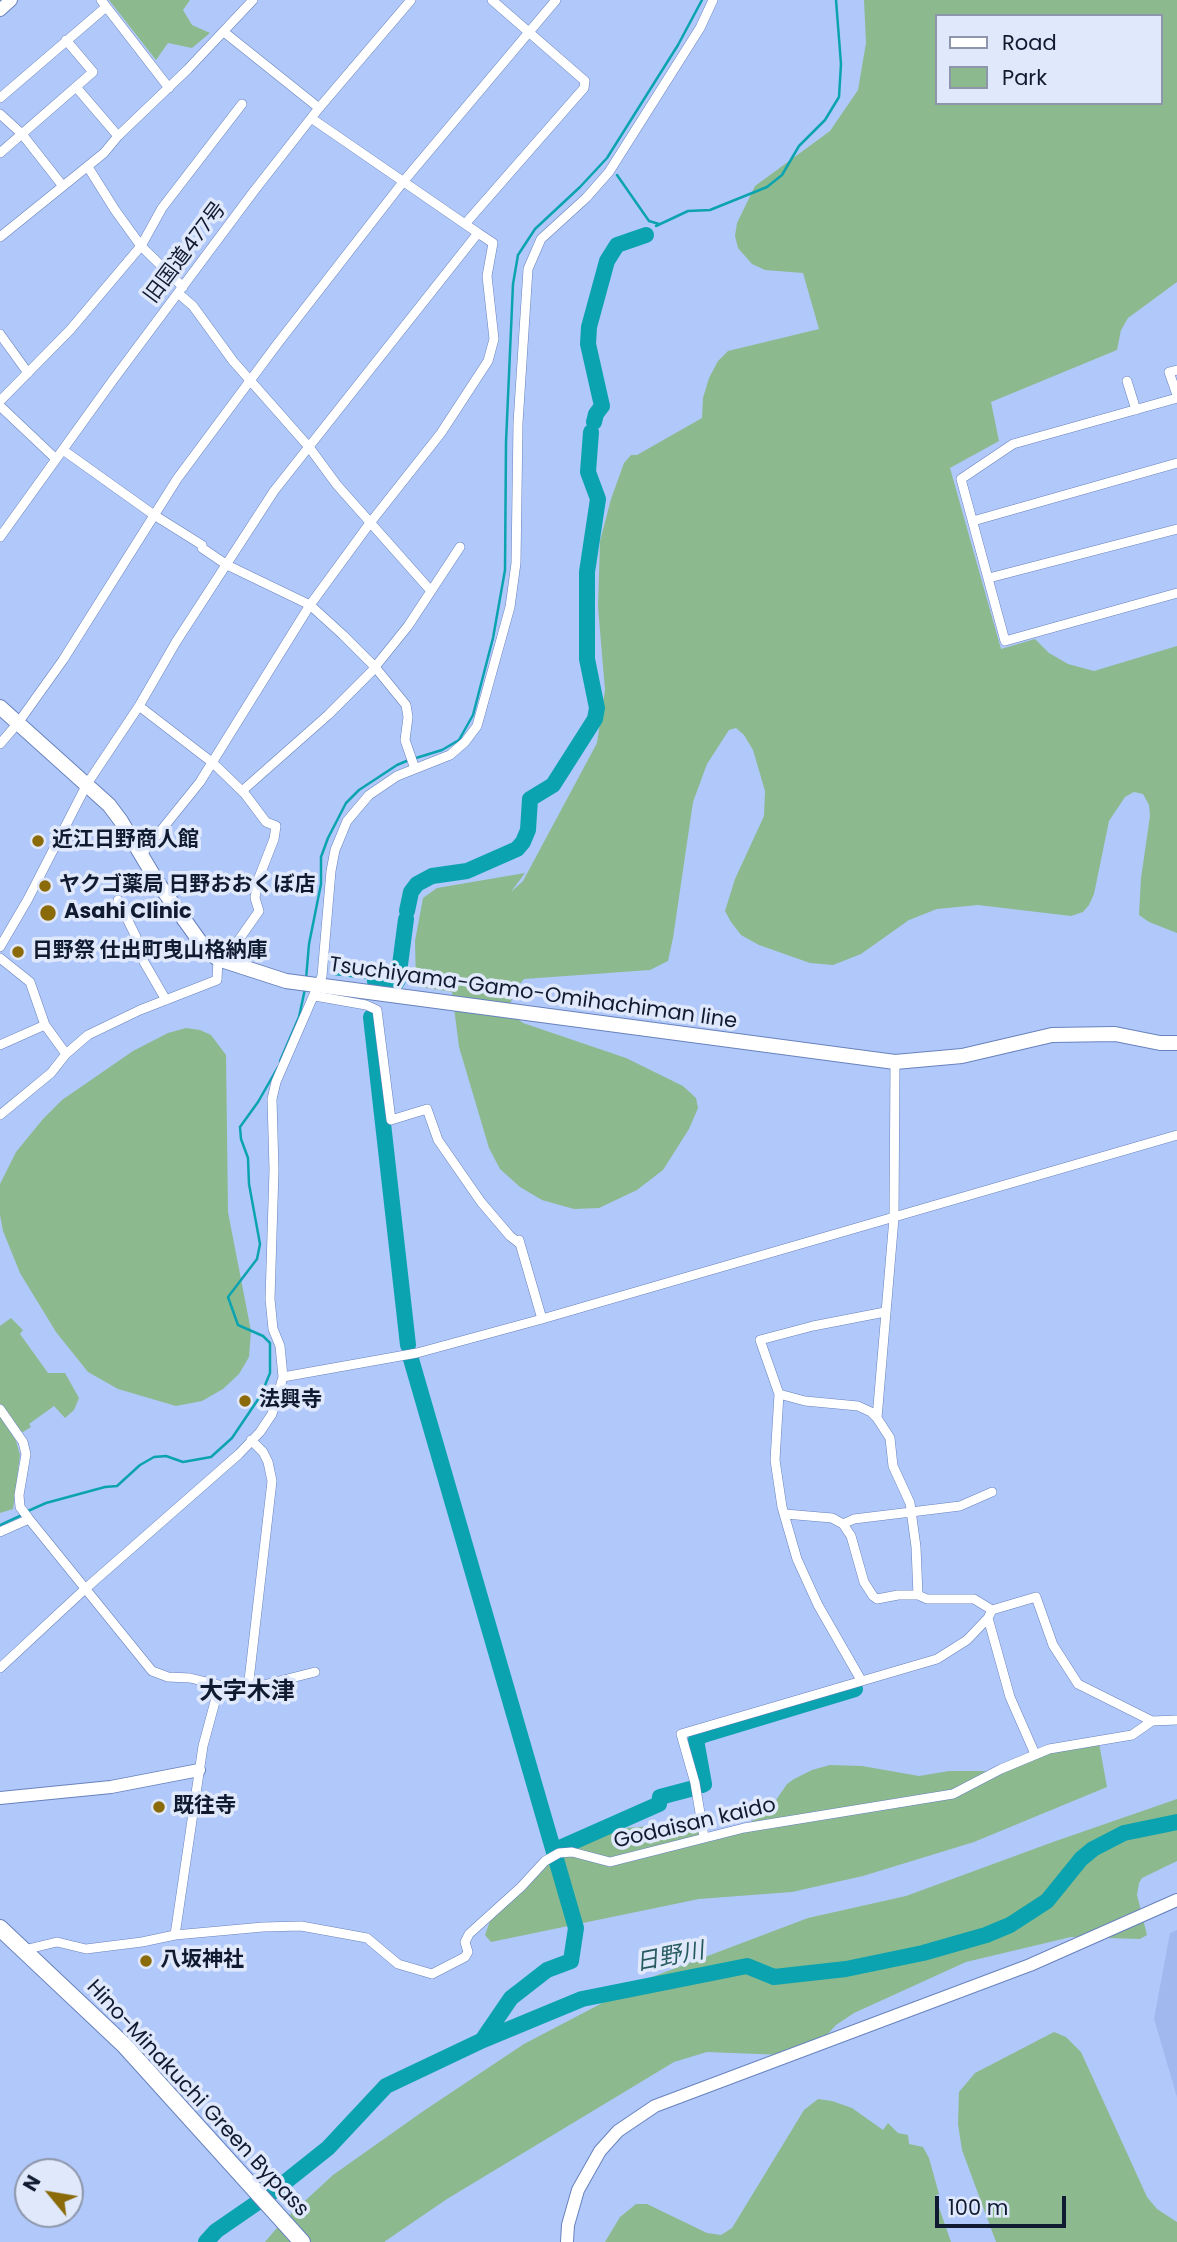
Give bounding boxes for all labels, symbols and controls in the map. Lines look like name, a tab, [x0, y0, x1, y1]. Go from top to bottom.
legend	[936, 14, 1163, 105]
text: Road	[1002, 28, 1057, 57]
text: Park	[1002, 63, 1047, 92]
street label: 旧国道477号	[140, 197, 232, 309]
place label: 近江日野商人館	[52, 828, 199, 854]
marker: 近江日野商人館	[30, 833, 46, 849]
place label: ヤクゴ薬局 日野おおくぼ店	[59, 873, 315, 899]
marker: ヤクゴ薬局 日野おおくぼ店	[37, 878, 53, 894]
place label: Asahi Clinic	[64, 900, 192, 926]
marker: Asahi Clinic	[38, 903, 58, 923]
place label: 日野祭 仕出町曳山格納庫	[32, 939, 267, 965]
marker: 日野祭 仕出町曳山格納庫	[10, 944, 26, 960]
street label: Tsuchiyama-Gamo-Omihachiman line	[327, 953, 739, 1035]
place label: 法興寺	[259, 1388, 322, 1414]
marker: 法興寺	[237, 1393, 253, 1409]
district label: 大字木津	[199, 1679, 295, 1707]
street label: Godaisan kaido	[612, 1793, 778, 1855]
place label: 既往寺	[173, 1794, 236, 1820]
marker: 既往寺	[151, 1799, 167, 1815]
water label: 日野川	[634, 1938, 706, 1978]
place label: 八坂神社	[160, 1948, 244, 1974]
marker: 八坂神社	[138, 1953, 154, 1969]
street label: Hino-Minakuchi Green Bypass	[81, 1975, 313, 2223]
north arrow	[14, 2158, 84, 2228]
text: N	[17, 2170, 47, 2196]
scale bar	[939, 2182, 1070, 2226]
text: 100 m	[948, 2193, 1008, 2222]

